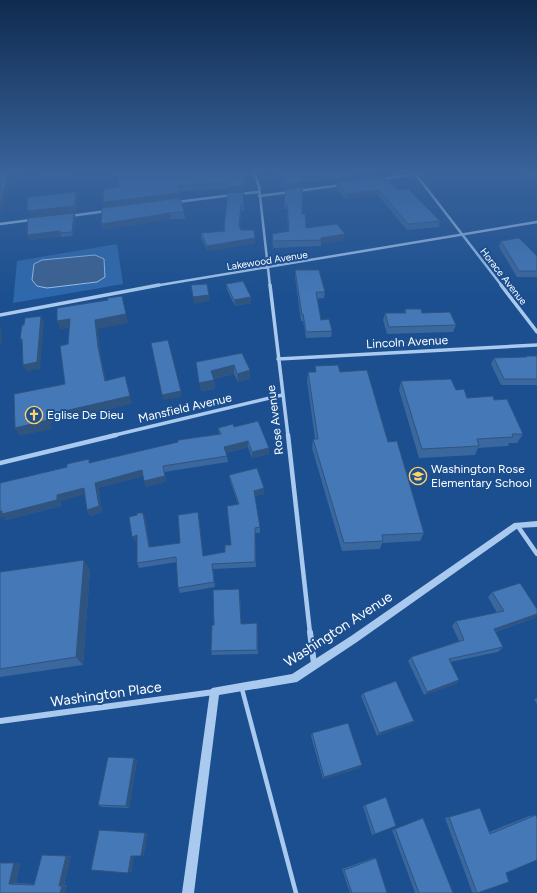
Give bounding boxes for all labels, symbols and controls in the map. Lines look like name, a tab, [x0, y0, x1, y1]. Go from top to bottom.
street label: Horace Avenue	[477, 245, 530, 308]
street label: Lakewood Avenue	[226, 248, 309, 273]
street label: Lincoln Avenue	[366, 333, 449, 351]
street label: Rose Avenue	[264, 384, 286, 456]
street label: Mansfield Avenue	[137, 390, 234, 426]
church icon: Eglise De Dieu	[24, 405, 44, 425]
place label: Eglise De Dieu	[47, 408, 124, 422]
place label: Washington Rose Elementary School	[431, 462, 532, 490]
school or university icon: Washington Rose Elementary School	[408, 466, 428, 486]
street label: Washington Avenue	[281, 588, 396, 671]
street label: Washington Place	[50, 678, 163, 711]

